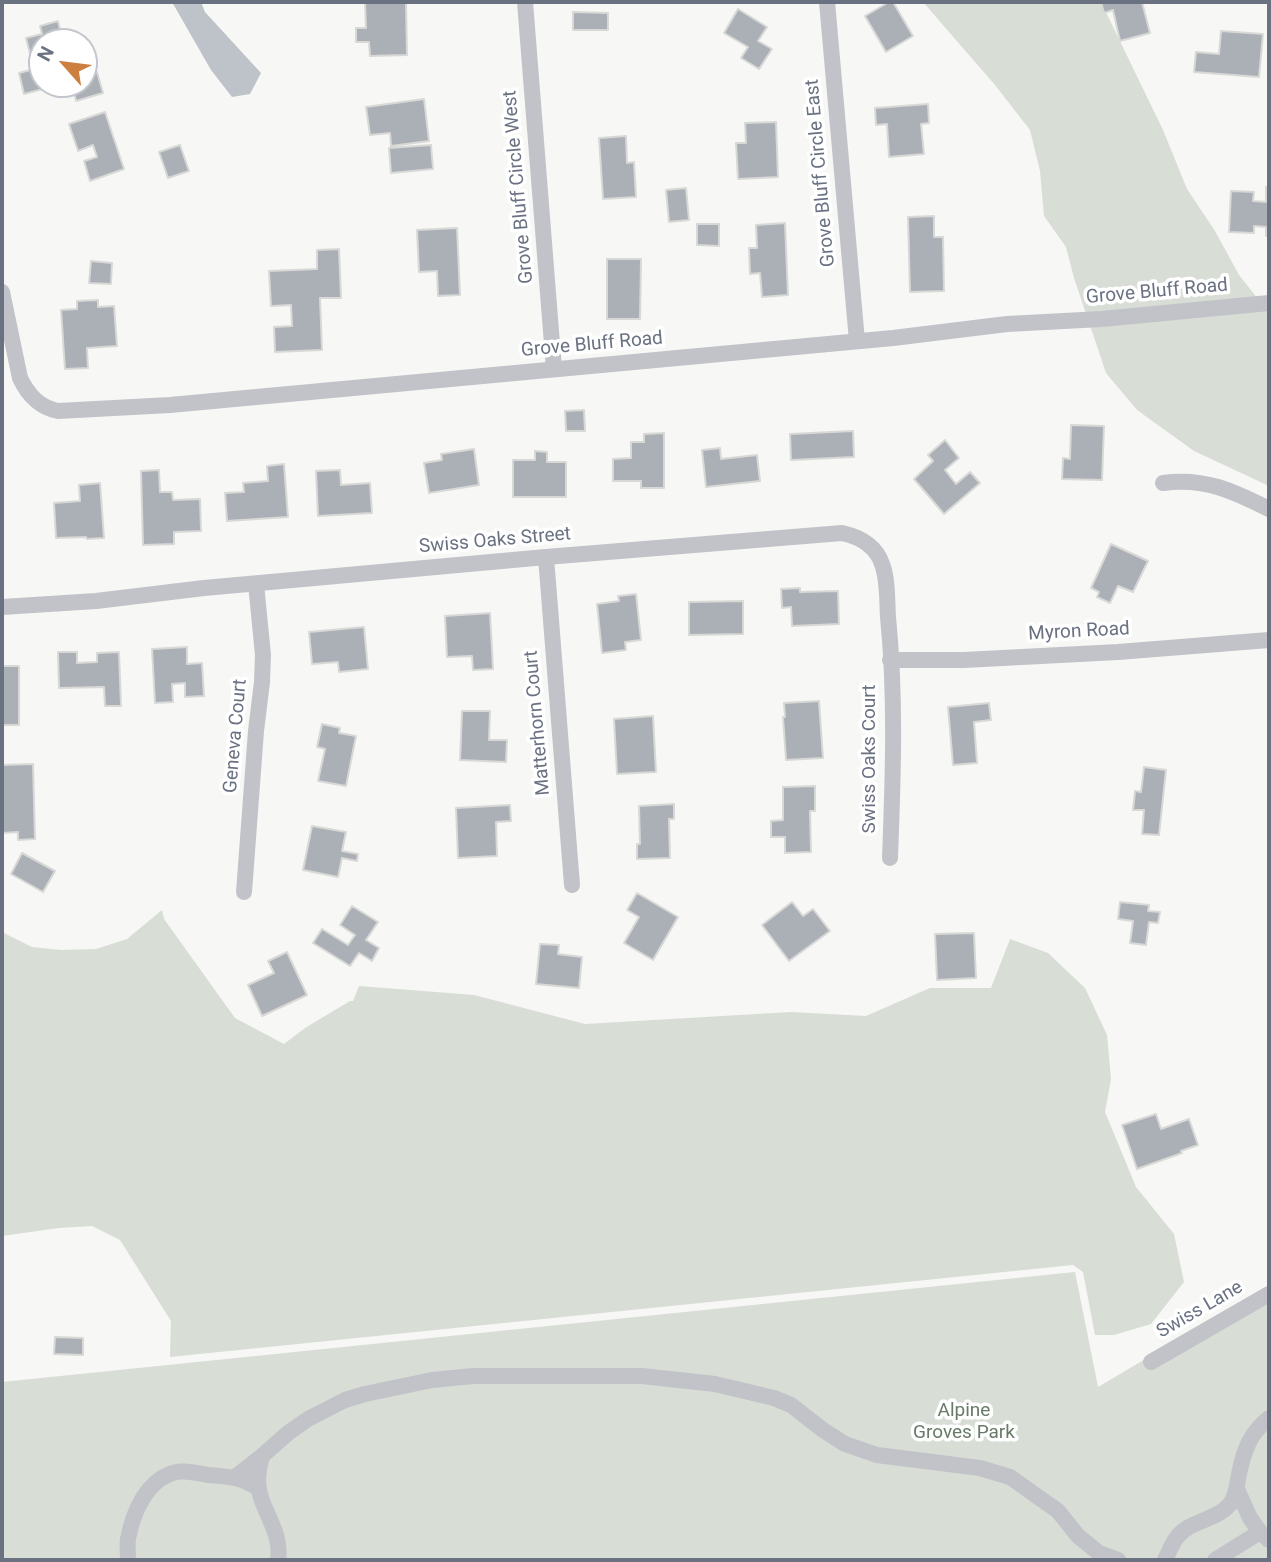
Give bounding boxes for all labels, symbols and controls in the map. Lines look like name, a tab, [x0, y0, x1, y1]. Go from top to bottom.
north arrow	[28, 28, 98, 98]
text: N	[32, 43, 59, 65]
street label: Grove Bluff Circle East	[801, 78, 841, 268]
street label: Grove Bluff Circle West	[499, 89, 539, 285]
street label: Grove Bluff Road	[1085, 274, 1229, 310]
street label: Grove Bluff Road	[520, 327, 664, 363]
street label: Swiss Oaks Street	[418, 523, 572, 559]
street label: Myron Road	[1028, 618, 1130, 646]
street label: Matterhorn Court	[520, 649, 556, 797]
street label: Geneva Court	[220, 678, 252, 794]
street label: Swiss Oaks Court	[859, 685, 881, 833]
street label: Swiss Lane	[1153, 1276, 1247, 1344]
park label: Alpine Groves Park	[913, 1400, 1015, 1444]

